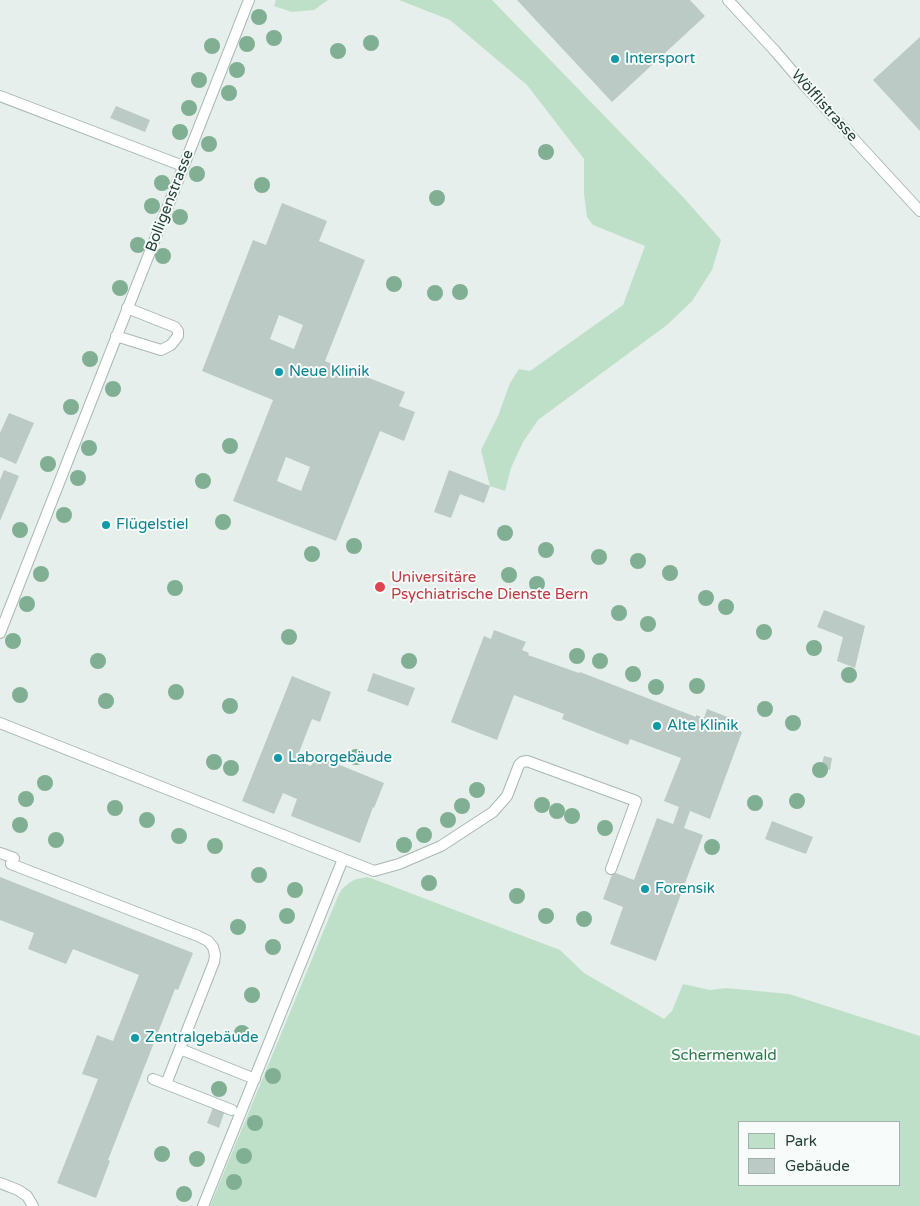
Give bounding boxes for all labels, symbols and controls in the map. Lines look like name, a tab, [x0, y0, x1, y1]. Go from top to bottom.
place label: Intersport	[625, 50, 695, 68]
marker: Intersport	[609, 53, 621, 65]
street label: Wölflistrasse	[787, 66, 861, 146]
street label: Bolligenstrasse	[142, 148, 198, 254]
place label: Neue Klinik	[289, 363, 369, 381]
marker: Neue Klinik	[273, 366, 285, 378]
place label: Flügelstiel	[116, 516, 188, 534]
marker: Flügelstiel	[100, 519, 112, 531]
place label: Universitäre Psychiatrische Dienste Bern	[391, 569, 588, 604]
marker: Universitäre Psychiatrische Dienste Bern	[373, 580, 387, 594]
place label: Alte Klinik	[667, 717, 738, 735]
marker: Alte Klinik	[651, 720, 663, 732]
place label: Laborgebäude	[288, 749, 392, 767]
marker: Laborgebäude	[272, 752, 284, 764]
place label: Forensik	[655, 880, 715, 898]
marker: Forensik	[639, 883, 651, 895]
place label: Zentralgebäude	[145, 1029, 259, 1047]
marker: Zentralgebäude	[129, 1032, 141, 1044]
park label: Schermenwald	[671, 1047, 777, 1065]
legend	[738, 1121, 900, 1186]
text: Park	[785, 1132, 817, 1150]
text: Gebäude	[785, 1157, 850, 1175]

